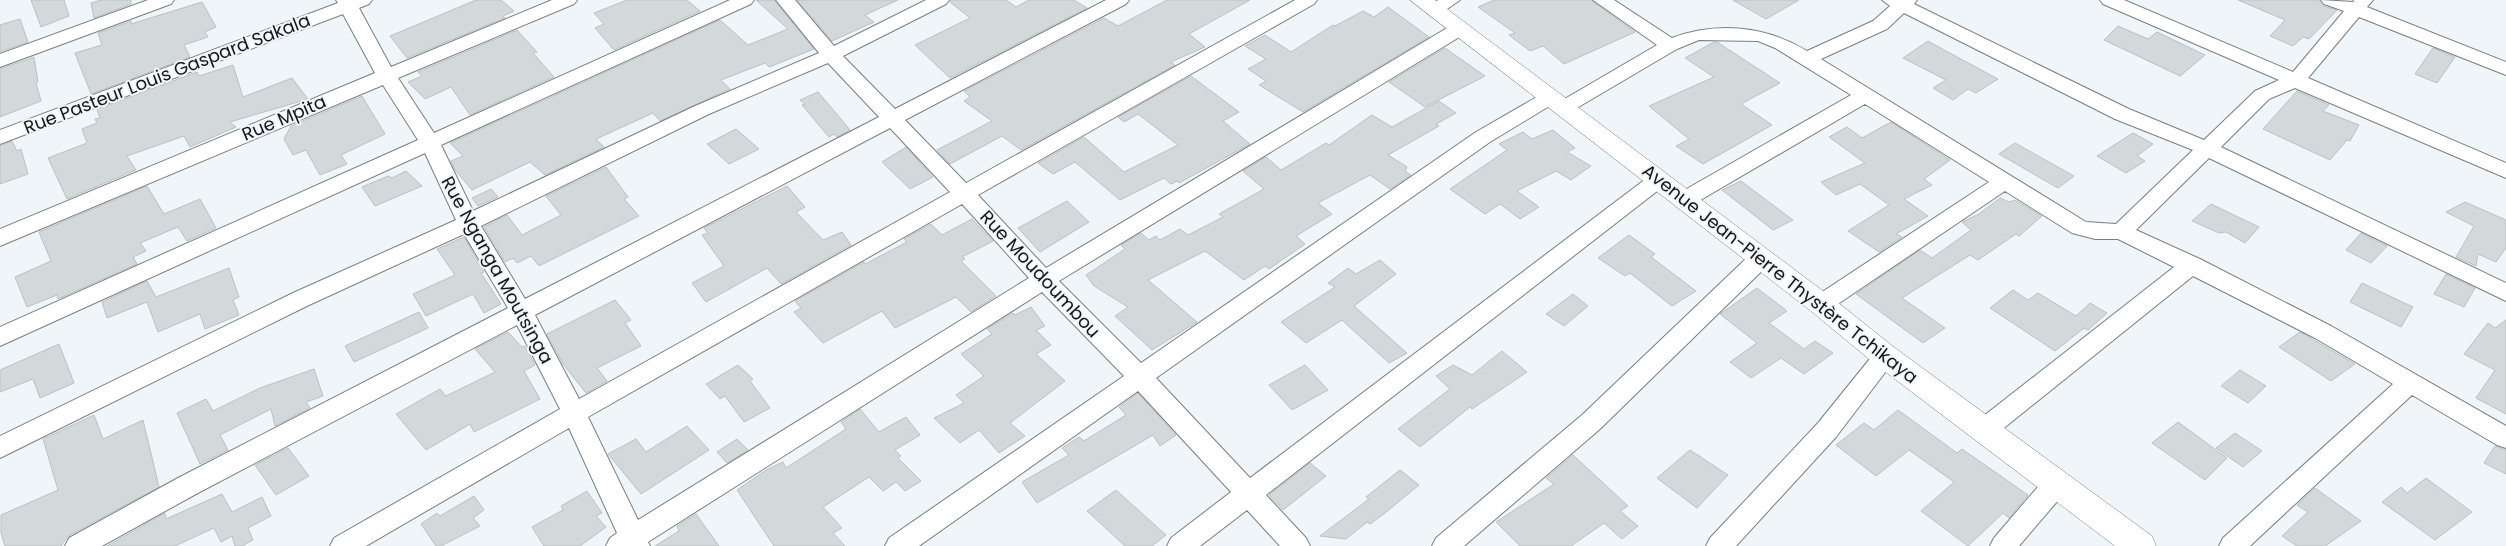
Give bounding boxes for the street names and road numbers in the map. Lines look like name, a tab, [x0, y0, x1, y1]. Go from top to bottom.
street label: Rue Pasteur Louis Gaspard Sakala	[20, 7, 314, 140]
street label: Rue Mpita	[238, 89, 330, 146]
street label: Avenue Jean-Pierre Thystère Tchikaya	[1637, 158, 1923, 389]
street label: Rue Nganga Moutsinga	[435, 171, 559, 368]
street label: Rue Moudoumbou	[975, 204, 1106, 343]

